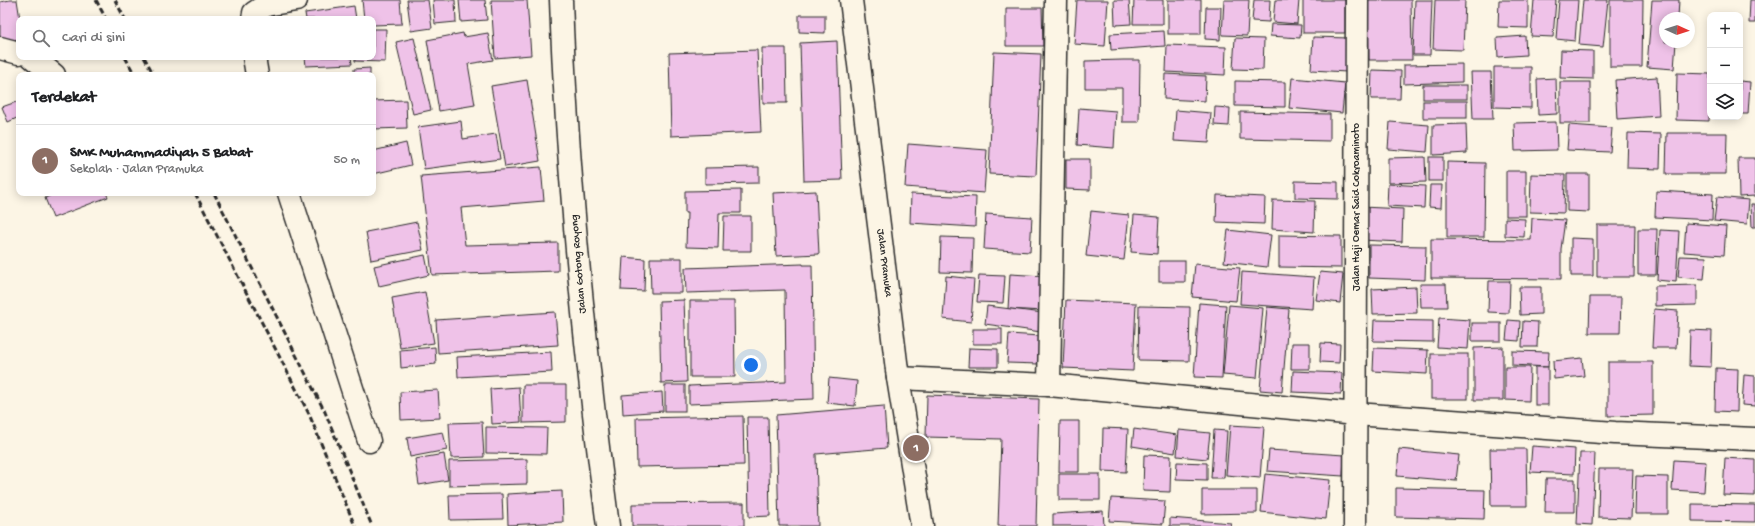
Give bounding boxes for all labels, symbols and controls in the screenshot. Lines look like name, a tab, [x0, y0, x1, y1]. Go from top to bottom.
north arrow	[1659, 12, 1695, 48]
map controls	[1707, 12, 1743, 120]
button: +	[1707, 12, 1743, 48]
search box	[16, 16, 376, 60]
icon: search	[30, 27, 52, 49]
text: Cari di sini	[62, 29, 125, 47]
button: −	[1707, 48, 1743, 84]
button: layers	[1707, 84, 1743, 120]
text: Terdekat	[32, 88, 96, 108]
street label: Jalan Haji Oemar Said Cokroaminoto	[1351, 123, 1363, 291]
text: SMK Muhammadiyah 5 Babat	[70, 144, 252, 162]
text: 1	[42, 153, 48, 168]
text: 50 m	[333, 153, 360, 168]
text: Sekolah · Jalan Pramuka	[70, 162, 203, 177]
street label: Jalan Gotong Royong	[569, 214, 589, 314]
street label: Jalan Pramuka	[874, 228, 894, 299]
your location	[741, 355, 761, 375]
pin: 1	[903, 433, 929, 463]

